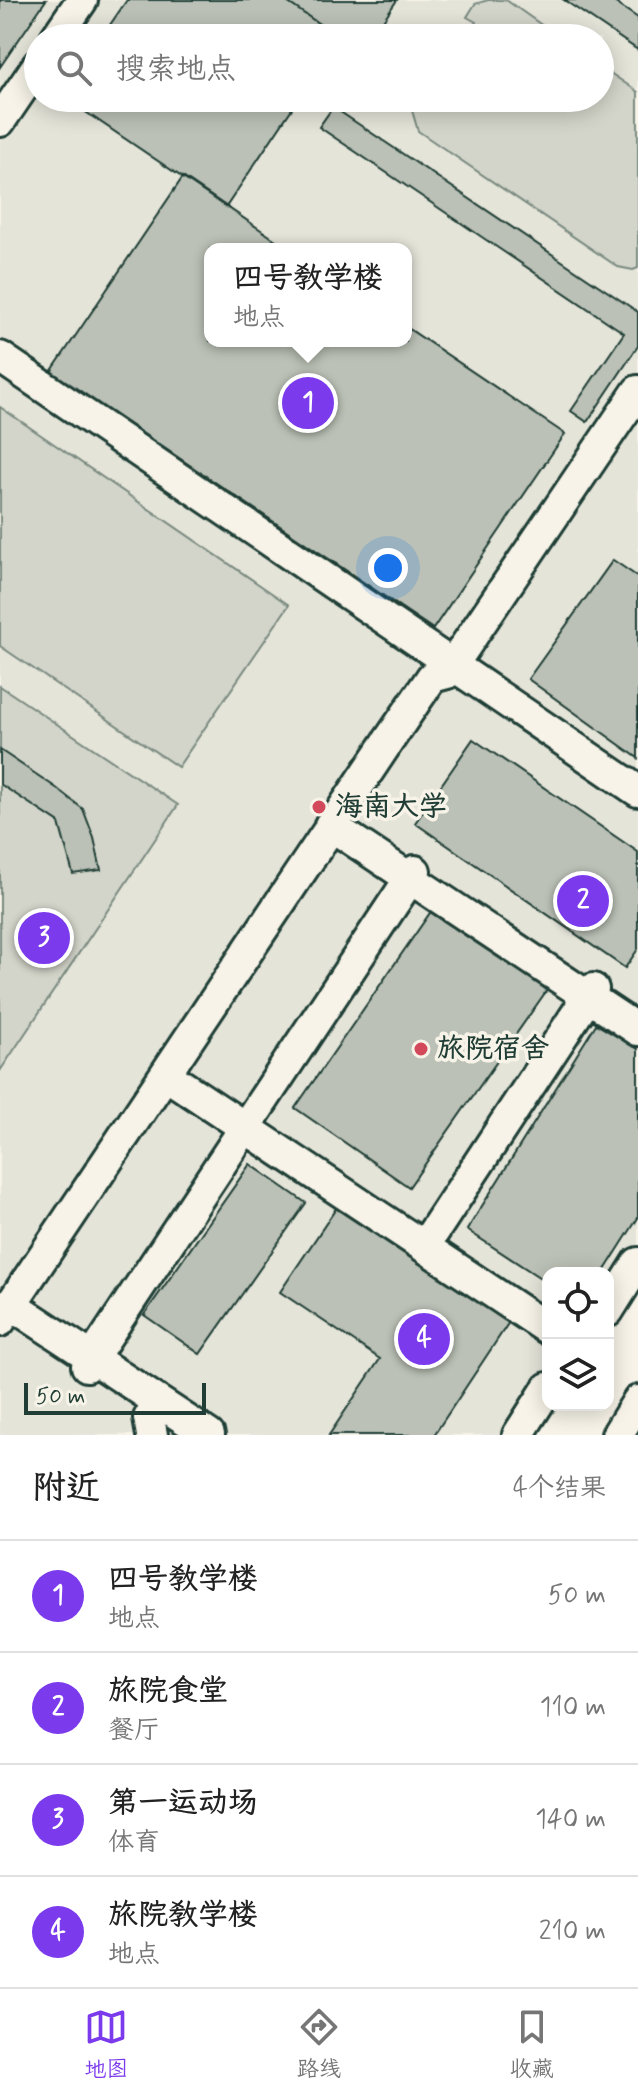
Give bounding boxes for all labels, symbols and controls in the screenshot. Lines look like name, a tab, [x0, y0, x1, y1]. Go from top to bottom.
search box	[24, 24, 614, 112]
icon: search	[52, 46, 96, 90]
text: 搜索地点	[116, 50, 236, 89]
popup	[204, 243, 412, 347]
text: 四号教学楼	[233, 259, 383, 298]
text: 地点	[233, 301, 285, 335]
pin: 1	[282, 373, 334, 433]
your location	[368, 548, 408, 588]
place label: 海南大学	[335, 789, 447, 826]
marker: 海南大学	[310, 798, 328, 816]
pin: 2	[557, 871, 609, 931]
pin: 3	[18, 908, 70, 968]
place label: 旅院宿舍	[437, 1031, 549, 1068]
marker: 旅院宿舍	[412, 1040, 430, 1058]
map controls	[542, 1267, 614, 1411]
button: locate	[542, 1267, 614, 1339]
pin: 4	[398, 1309, 450, 1369]
button: layers	[542, 1339, 614, 1411]
scale bar	[24, 1379, 206, 1415]
text: 50 m	[36, 1383, 85, 1411]
text: 附近	[32, 1466, 100, 1511]
text: 4个结果	[513, 1472, 606, 1506]
text: 四号教学楼	[108, 1560, 258, 1599]
text: 1	[52, 1579, 64, 1613]
text: 50 m	[548, 1579, 606, 1613]
text: 地点	[108, 1602, 160, 1636]
text: 旅院食堂	[108, 1672, 228, 1711]
text: 2	[52, 1691, 64, 1725]
text: 110 m	[540, 1691, 606, 1725]
text: 餐厅	[108, 1714, 160, 1748]
text: 第一运动场	[108, 1784, 258, 1823]
text: 3	[52, 1803, 64, 1837]
text: 140 m	[535, 1803, 606, 1837]
text: 体育	[108, 1826, 160, 1860]
text: 旅院教学楼	[108, 1896, 258, 1935]
text: 4	[50, 1915, 66, 1949]
text: 210 m	[539, 1915, 606, 1949]
text: 地点	[108, 1938, 160, 1972]
tab: 地图	[84, 2005, 128, 2084]
tab: 路线	[297, 2005, 341, 2084]
tab: 收藏	[510, 2005, 554, 2084]

